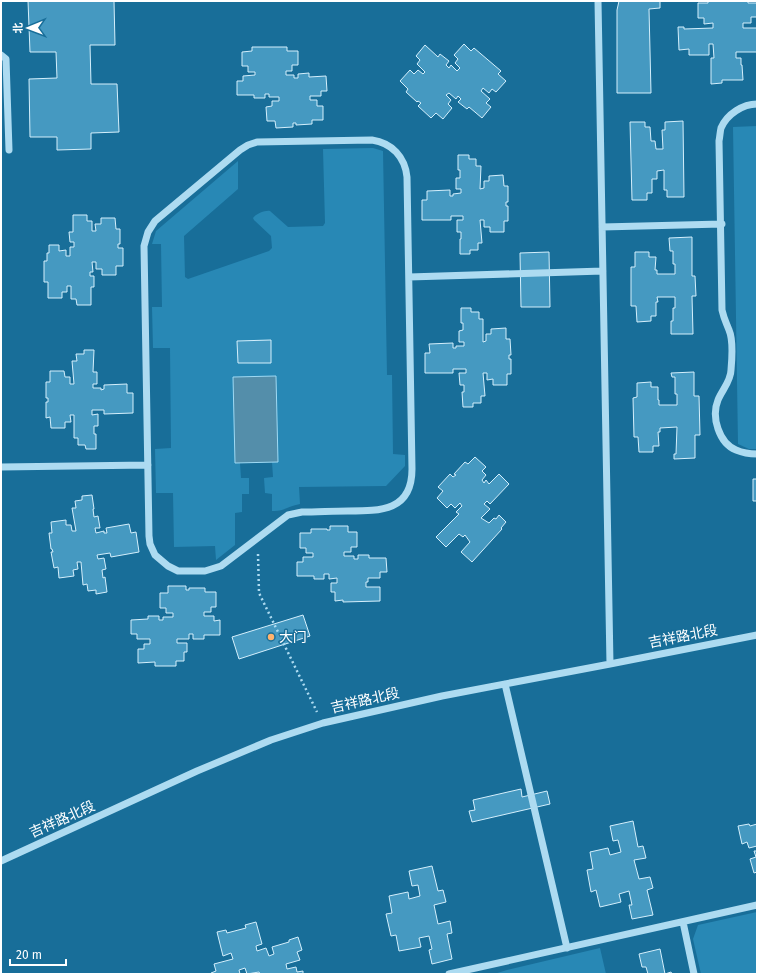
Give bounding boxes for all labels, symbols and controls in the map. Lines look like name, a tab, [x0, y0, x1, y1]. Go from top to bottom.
north arrow	[8, 8, 48, 48]
text: 北	[12, 23, 25, 34]
street label: 吉祥路北段	[647, 621, 719, 652]
place label: 大门	[279, 629, 307, 646]
marker: 大门	[266, 632, 276, 642]
street label: 吉祥路北段	[329, 684, 401, 717]
street label: 吉祥路北段	[27, 797, 98, 841]
scale bar	[10, 941, 66, 967]
text: 20 m	[16, 948, 42, 962]

